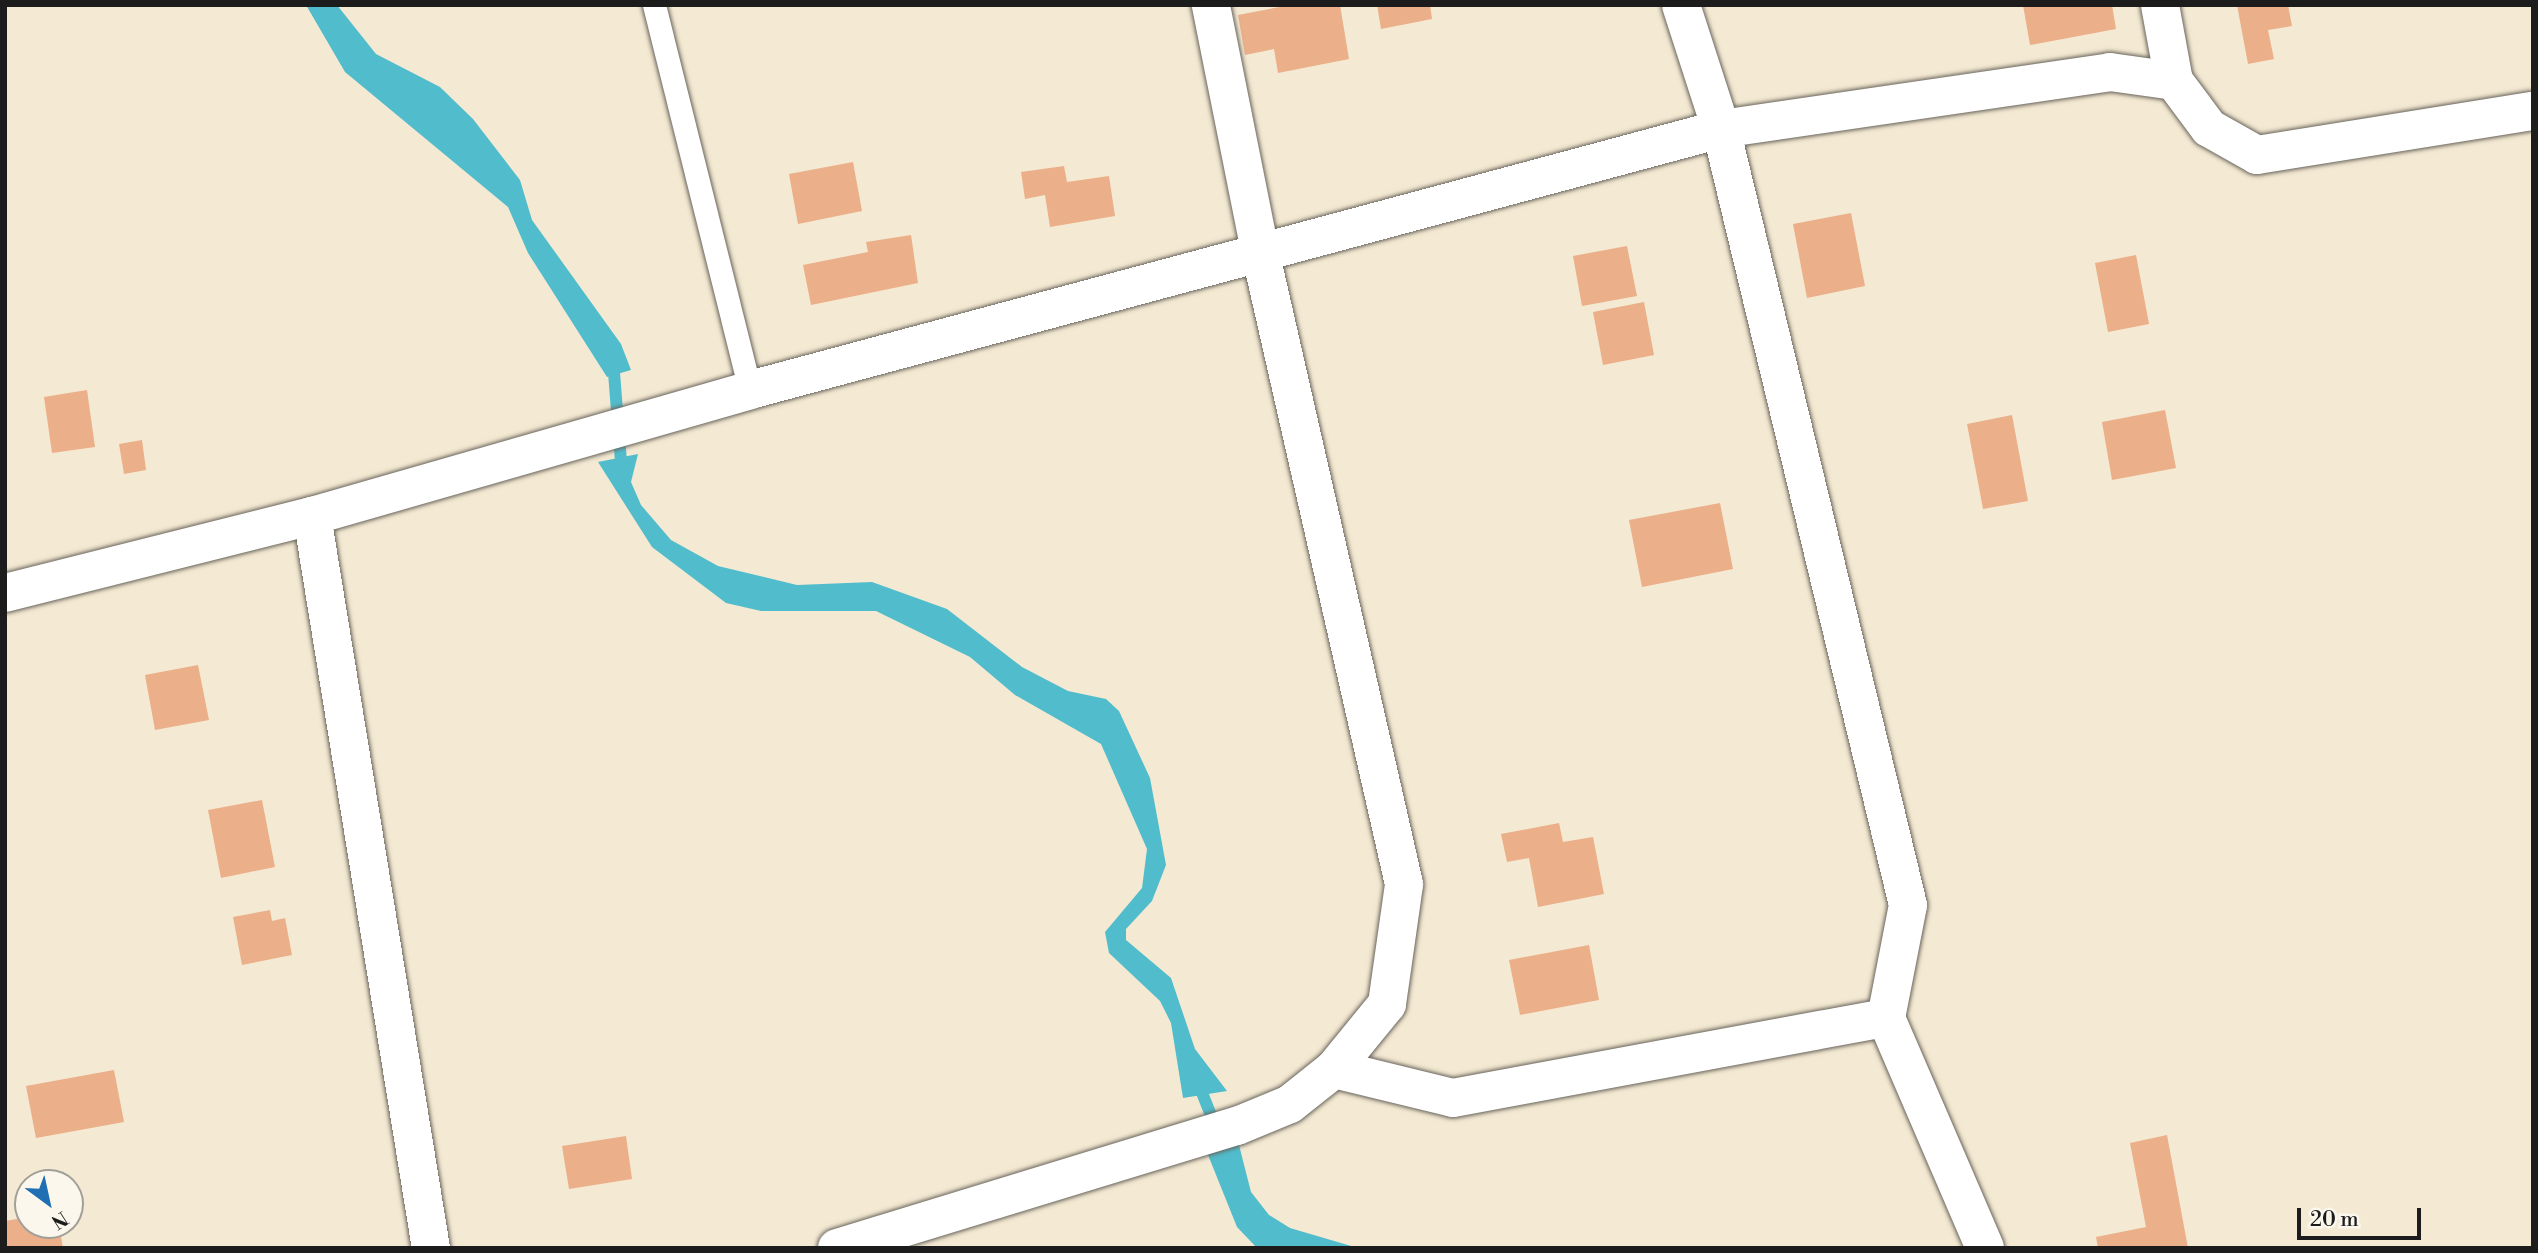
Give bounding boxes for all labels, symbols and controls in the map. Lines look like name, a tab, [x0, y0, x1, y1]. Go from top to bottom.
north arrow	[14, 1169, 84, 1239]
scale bar	[2300, 1194, 2424, 1238]
text: N	[47, 1206, 72, 1234]
text: 20 m	[2310, 1207, 2359, 1233]

